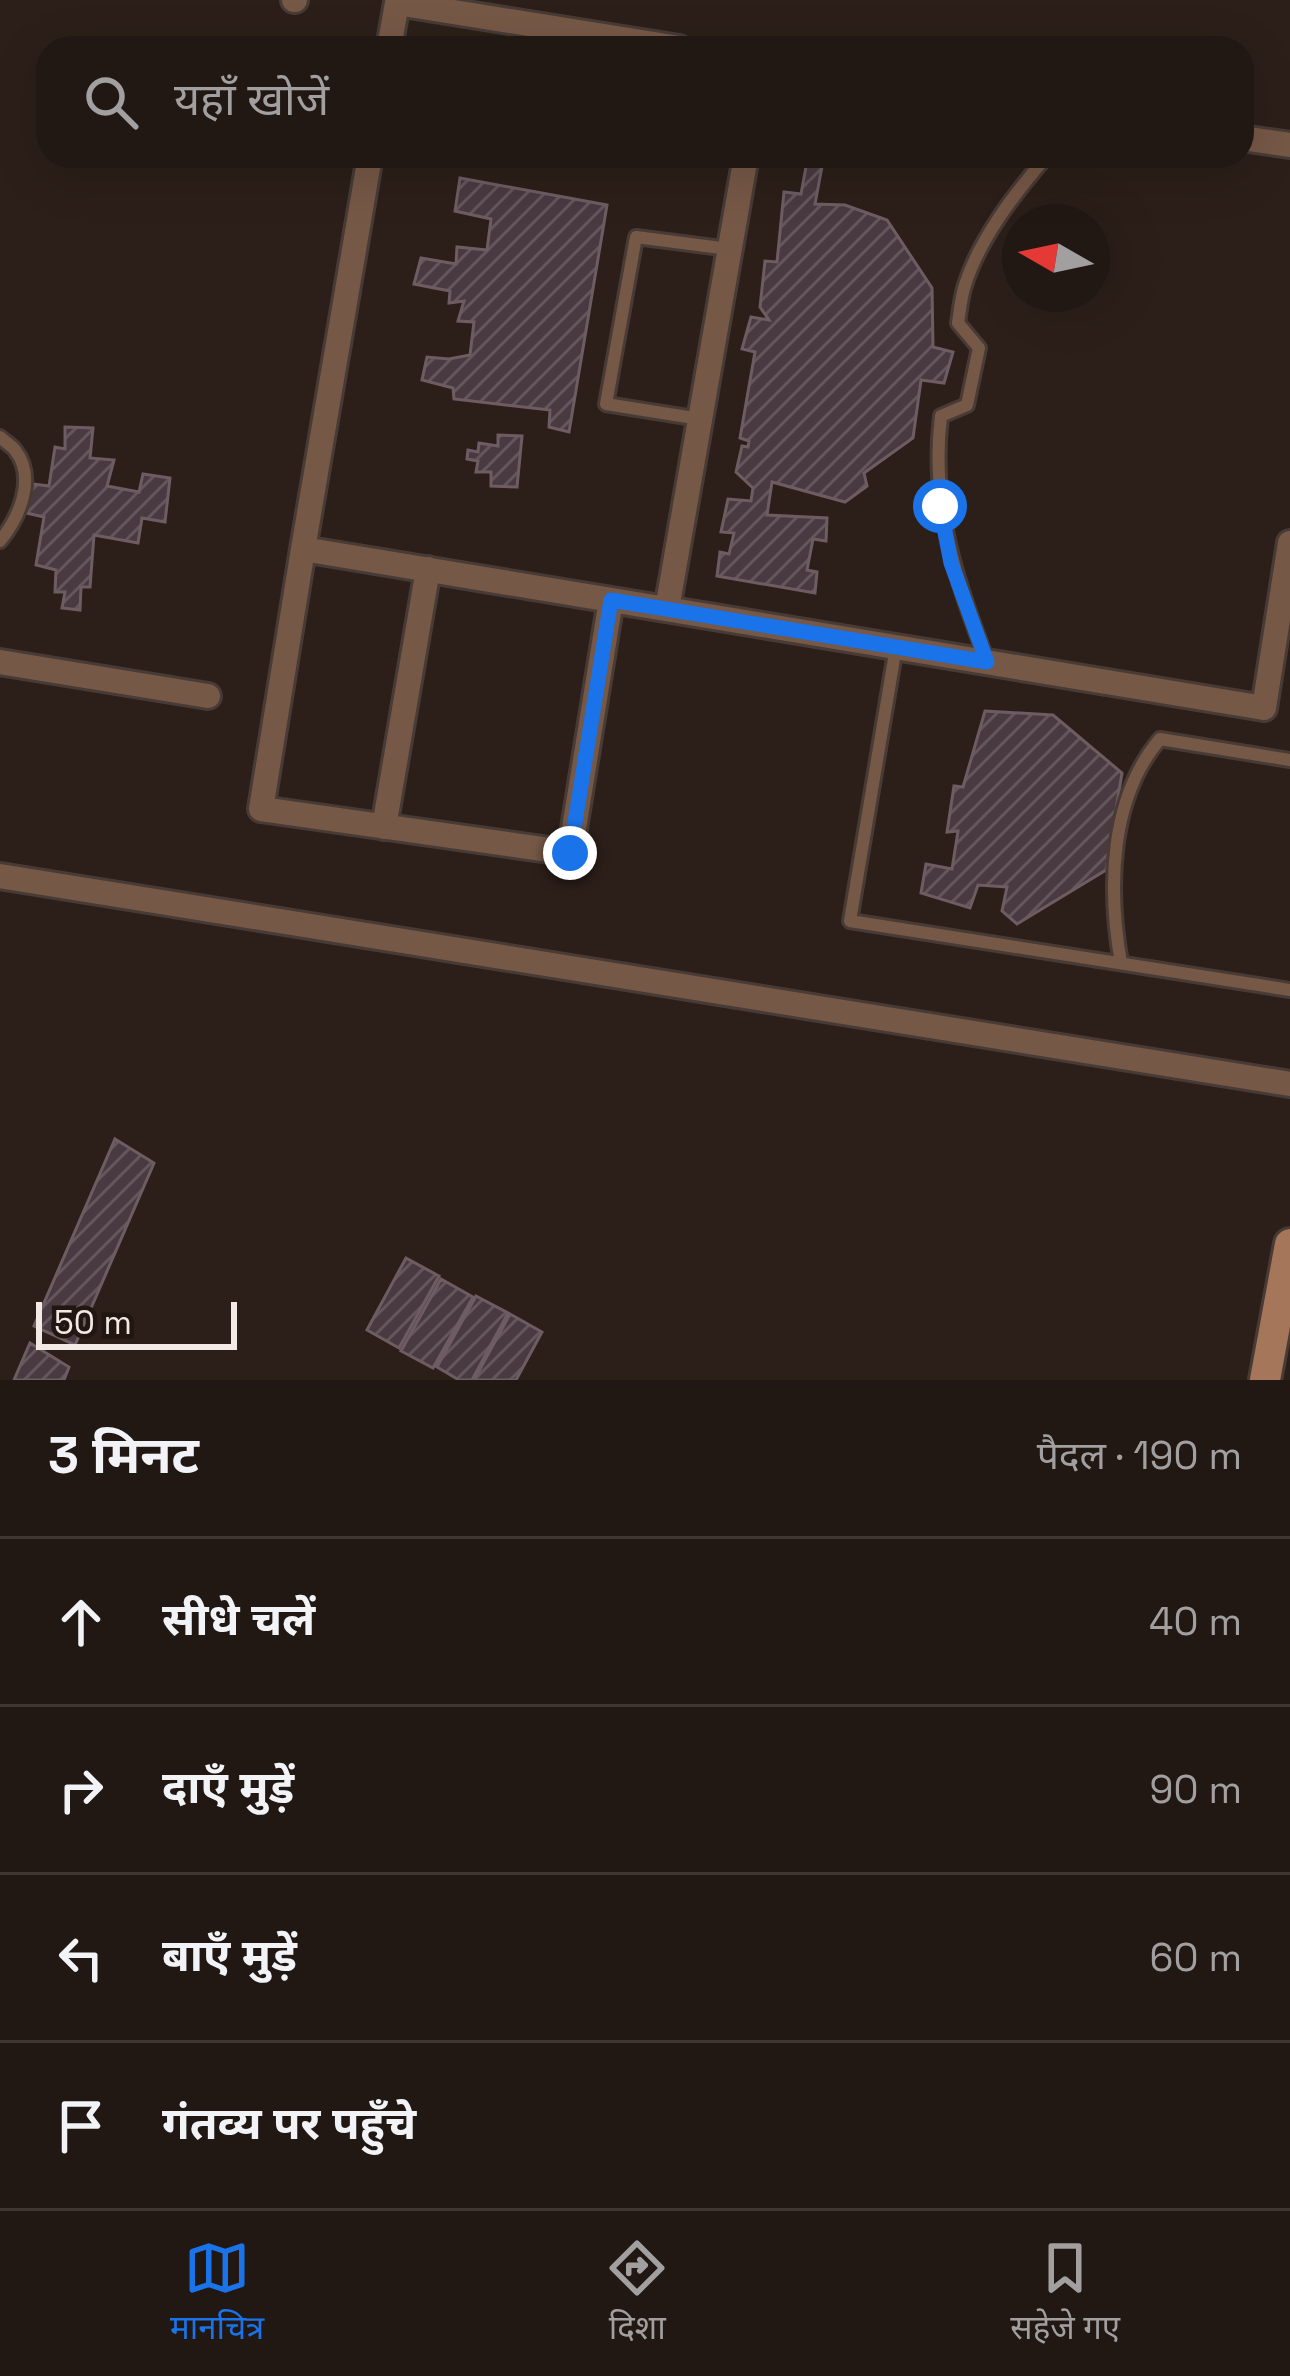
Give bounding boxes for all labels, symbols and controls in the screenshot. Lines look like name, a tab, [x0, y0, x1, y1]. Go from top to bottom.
search box	[36, 36, 1254, 168]
icon: search	[78, 69, 144, 135]
text: यहाँ खोजें	[174, 71, 329, 128]
north arrow	[1002, 204, 1110, 312]
route start	[913, 479, 967, 533]
route end	[543, 826, 597, 880]
scale bar	[36, 1296, 237, 1349]
text: 50 m	[54, 1302, 132, 1344]
text: 3 मिनट	[48, 1423, 199, 1488]
text: पैदल · 190 m	[1037, 1431, 1242, 1480]
icon: ahead	[48, 1589, 114, 1655]
text: सीधे चलें	[162, 1591, 315, 1648]
text: 40 m	[1149, 1597, 1242, 1646]
icon: right	[48, 1757, 114, 1823]
text: दाएँ मुड़ें	[162, 1759, 294, 1816]
text: 90 m	[1150, 1765, 1242, 1814]
icon: left	[48, 1925, 114, 1991]
text: बाएँ मुड़ें	[162, 1927, 297, 1984]
text: 60 m	[1150, 1933, 1242, 1982]
icon: arrive	[48, 2093, 114, 2159]
text: गंतव्य पर पहुँचे	[162, 2095, 416, 2152]
tab: मानचित्र	[170, 2235, 264, 2352]
tab: दिशा	[604, 2235, 670, 2352]
tab: सहेजे गए	[1010, 2235, 1120, 2352]

